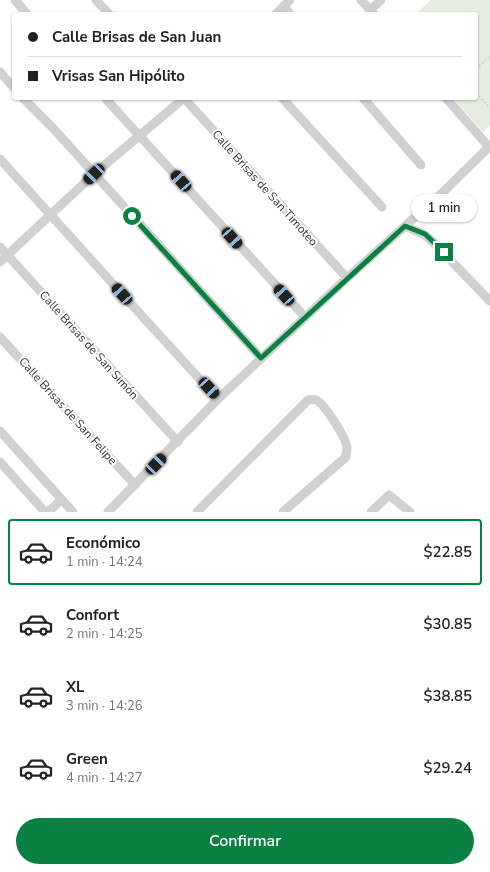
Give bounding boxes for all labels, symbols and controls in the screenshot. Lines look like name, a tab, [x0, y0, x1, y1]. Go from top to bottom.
text: Calle Brisas de San Juan	[52, 27, 221, 47]
text: Vrisas San Hipólito	[52, 66, 185, 86]
street label: Calle Brisas de San Timoteo	[208, 126, 322, 250]
car	[81, 161, 107, 187]
car	[169, 168, 193, 194]
callout: 1 min	[411, 194, 477, 222]
text: 1 min	[427, 199, 461, 217]
route start	[123, 207, 141, 225]
car	[220, 225, 244, 251]
route end	[435, 243, 453, 261]
car	[110, 281, 134, 307]
car	[272, 282, 296, 308]
street label: Calle Brisas de San Simón	[36, 287, 142, 403]
street label: Calle Brisas de San Felipe	[15, 354, 121, 468]
car	[196, 375, 222, 401]
car	[143, 451, 169, 477]
text: Económico	[66, 533, 140, 553]
icon: car	[18, 534, 54, 570]
text: $22.85	[423, 542, 472, 562]
text: 1 min · 14:24	[66, 553, 142, 571]
text: Confort	[66, 605, 119, 625]
icon: car	[18, 606, 54, 642]
text: $30.85	[423, 614, 472, 634]
text: 2 min · 14:25	[66, 625, 142, 643]
text: XL	[66, 677, 85, 697]
icon: car	[18, 678, 54, 714]
text: $38.85	[423, 686, 472, 706]
text: 3 min · 14:26	[66, 697, 142, 715]
text: Green	[66, 749, 108, 769]
icon: car	[18, 750, 54, 786]
text: $29.24	[423, 758, 472, 778]
text: 4 min · 14:27	[66, 769, 142, 787]
button: Confirmar	[16, 818, 474, 864]

